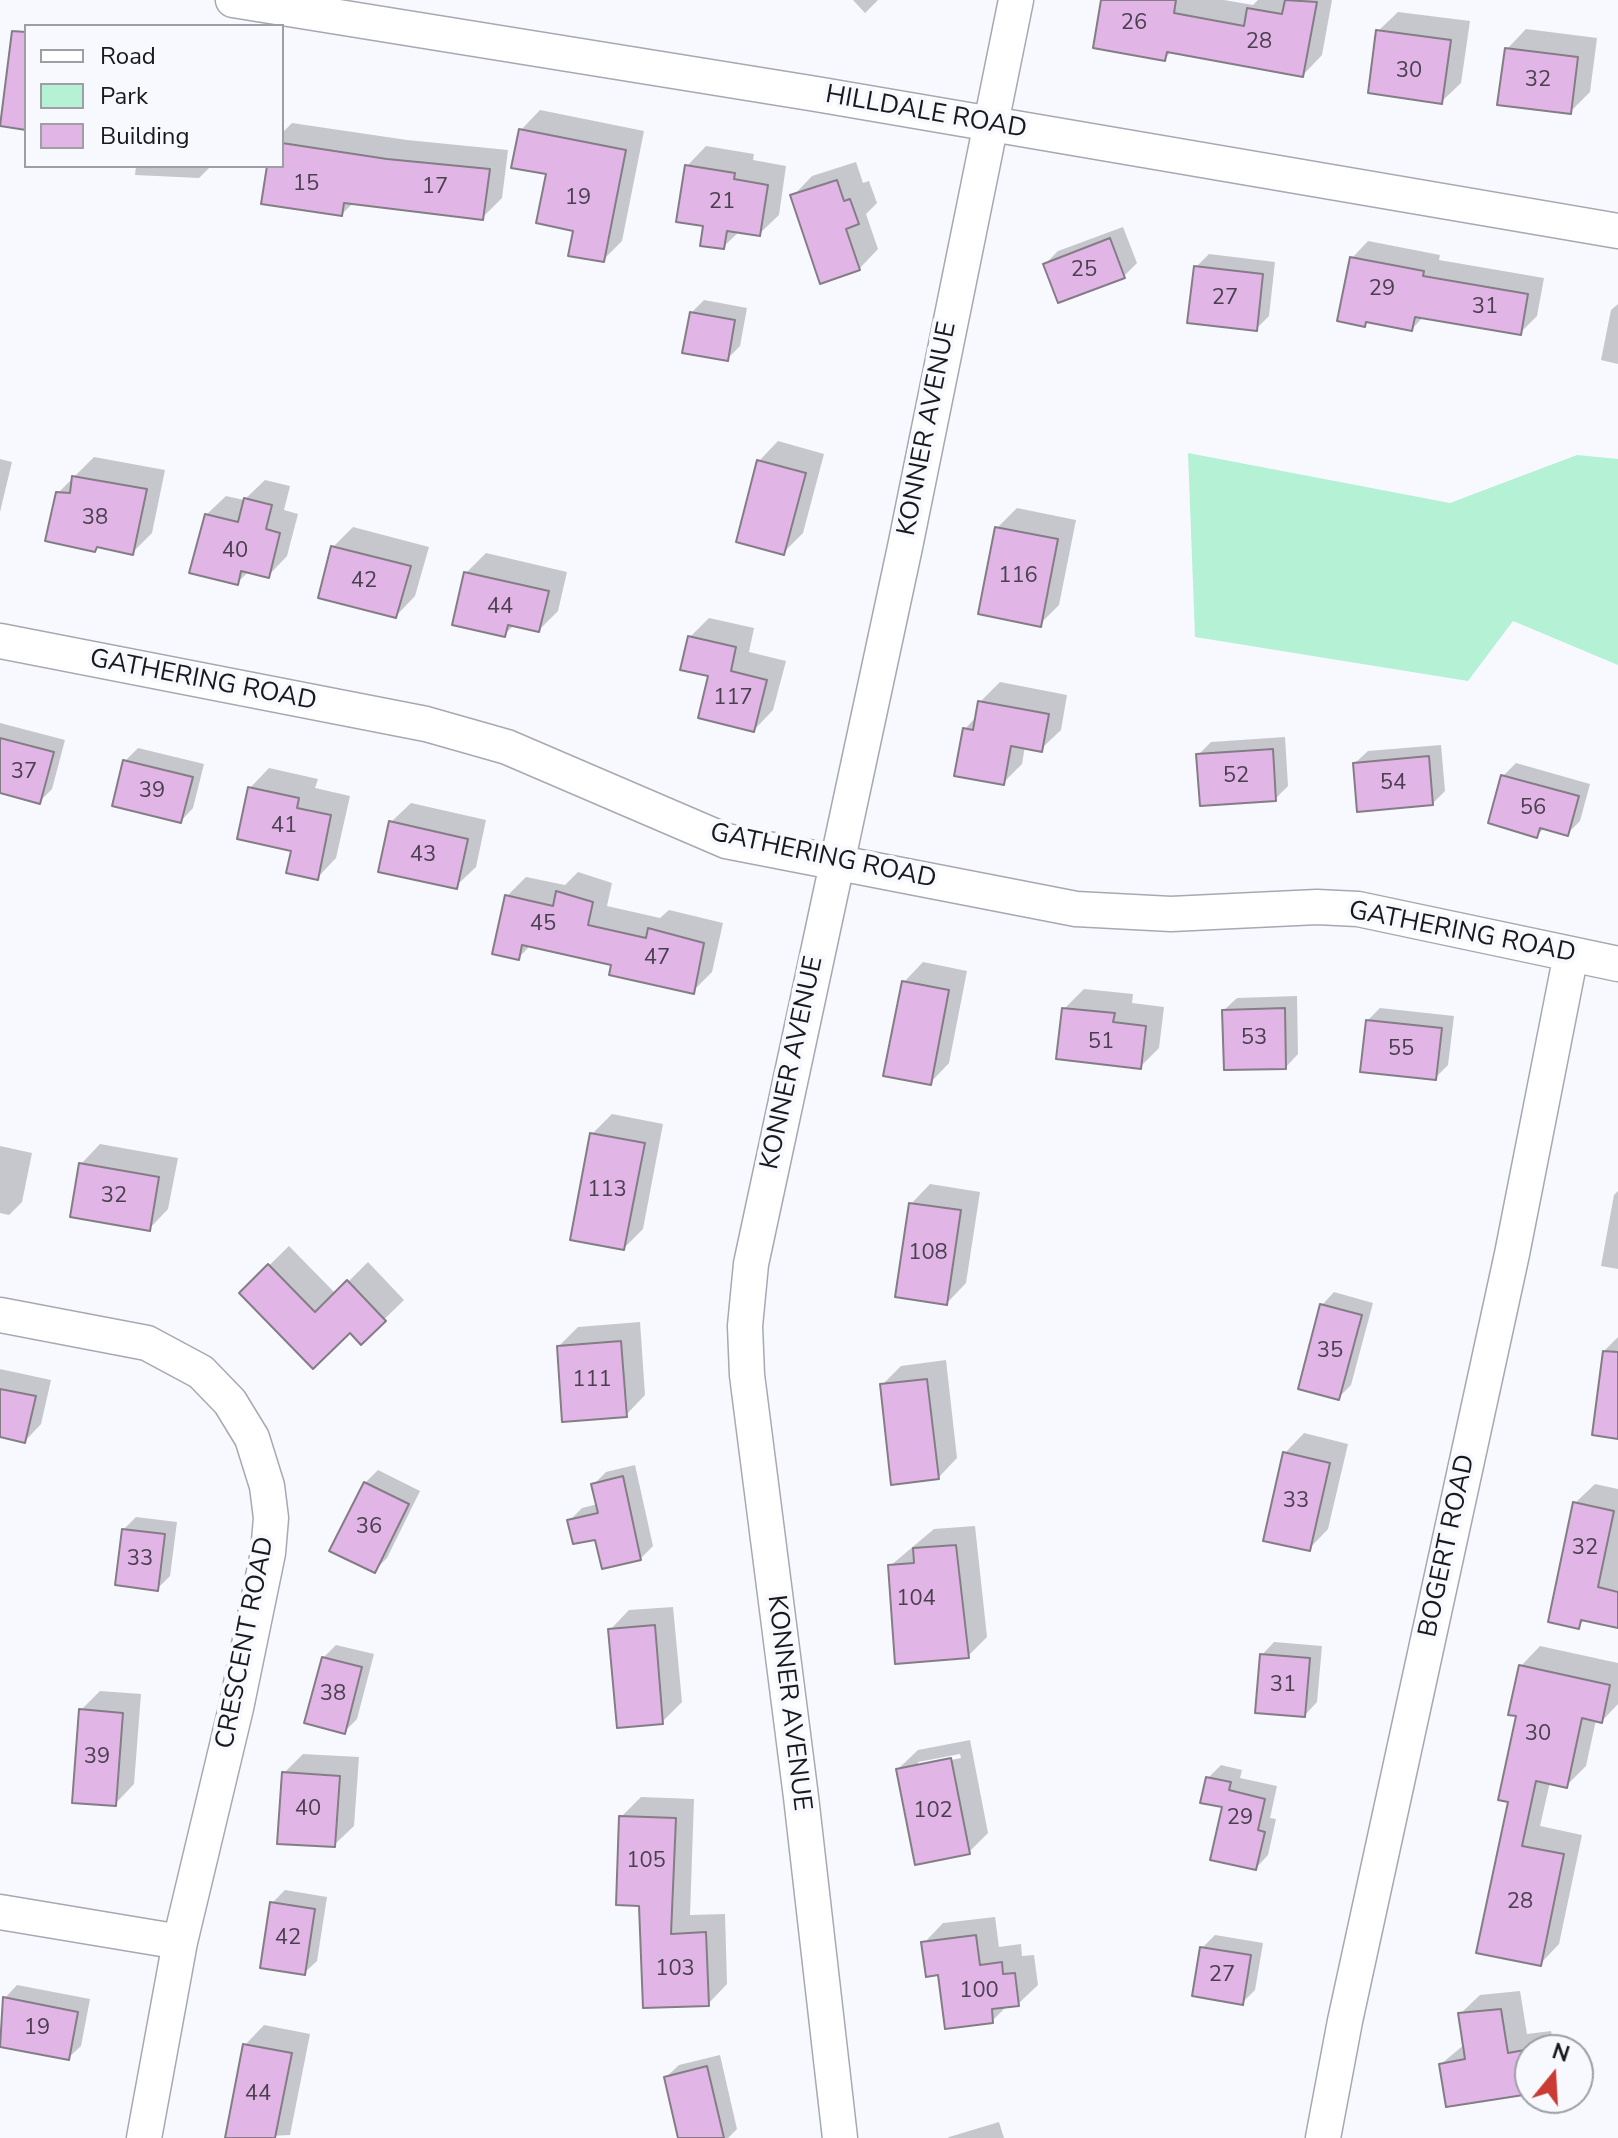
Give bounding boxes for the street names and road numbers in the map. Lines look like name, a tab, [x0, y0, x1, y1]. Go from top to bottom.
street label: HILLDALE ROAD	[823, 80, 1029, 146]
street label: KONNER AVENUE	[892, 319, 964, 539]
street label: GATHERING ROAD	[87, 644, 319, 718]
street label: GATHERING ROAD	[707, 818, 939, 896]
street label: GATHERING ROAD	[1346, 896, 1578, 970]
street label: KONNER AVENUE	[755, 954, 831, 1172]
street label: BOGERT ROAD	[1413, 1452, 1483, 1640]
street label: CRESCENT ROAD	[210, 1534, 282, 1752]
street label: KONNER AVENUE	[759, 1593, 817, 1813]

